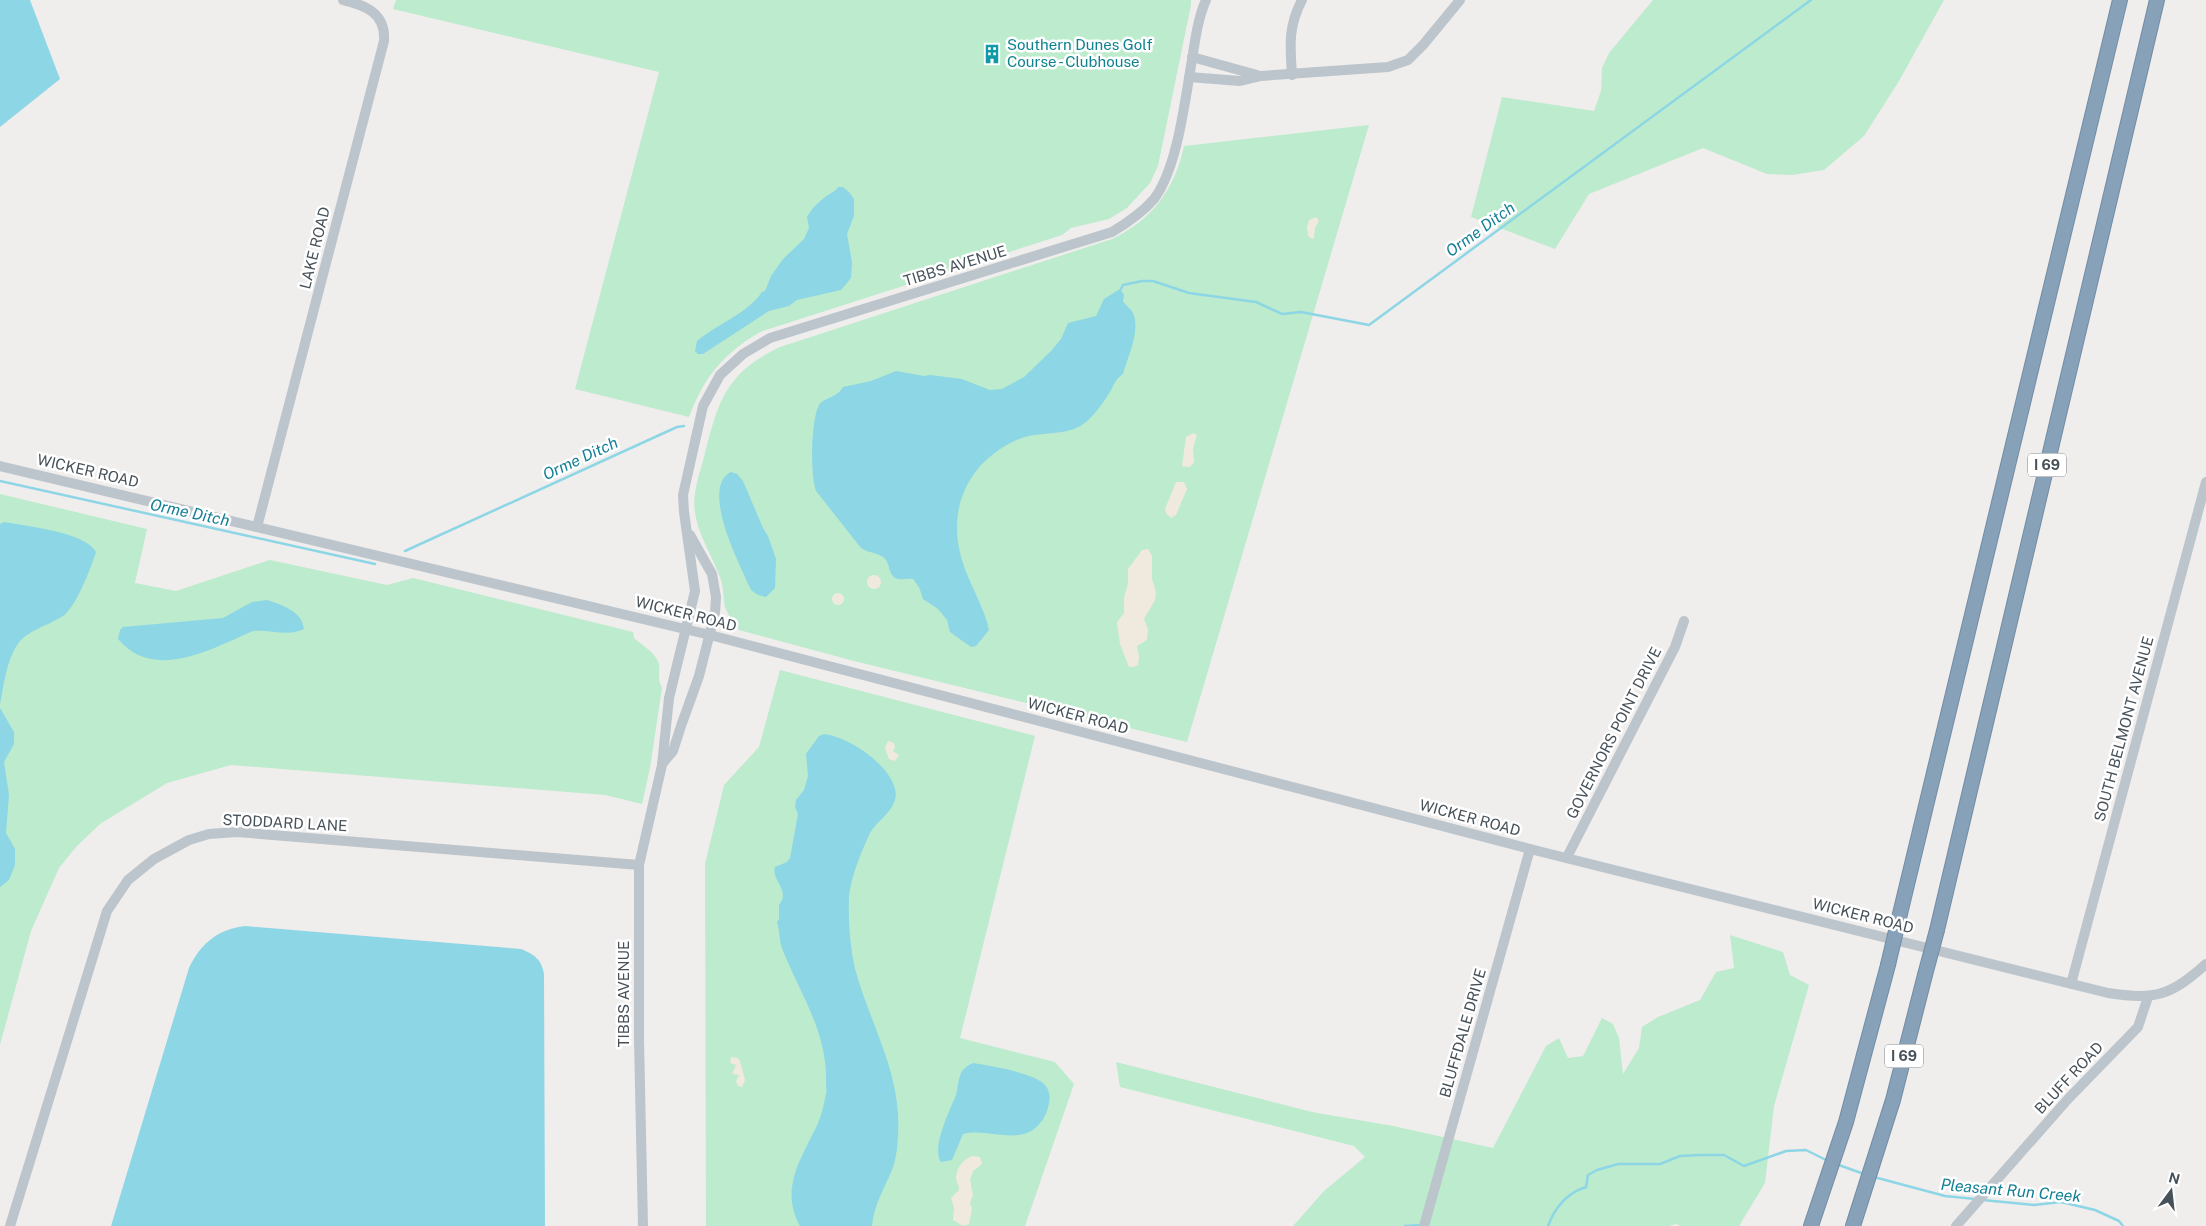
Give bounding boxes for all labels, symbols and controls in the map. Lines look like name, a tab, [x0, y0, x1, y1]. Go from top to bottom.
place label: Southern Dunes Golf Course - Clubhouse	[1007, 36, 1153, 70]
building icon: Southern Dunes Golf Course - Clubhouse	[981, 43, 1003, 65]
water label: Orme Ditch	[1442, 198, 1519, 261]
street label: LAKE ROAD	[296, 205, 333, 291]
street label: TIBBS AVENUE	[901, 242, 1008, 289]
water label: Orme Ditch	[540, 433, 621, 484]
street label: WICKER ROAD	[36, 451, 141, 490]
road number: I 69	[2028, 454, 2066, 476]
water label: Orme Ditch	[148, 495, 231, 530]
street label: WICKER ROAD	[634, 593, 739, 634]
street label: SOUTH BELMONT AVENUE	[2091, 634, 2156, 823]
street label: GOVERNORS POINT DRIVE	[1563, 644, 1664, 821]
street label: WICKER ROAD	[1026, 694, 1130, 737]
street label: WICKER ROAD	[1418, 796, 1522, 839]
street label: STODDARD LANE	[222, 811, 348, 834]
street label: WICKER ROAD	[1811, 895, 1916, 936]
street label: TIBBS AVENUE	[615, 941, 632, 1047]
street label: BLUFFDALE DRIVE	[1436, 966, 1489, 1099]
street label: BLUFF ROAD	[2031, 1038, 2106, 1117]
road number: I 69	[1885, 1044, 1923, 1068]
north arrow	[2146, 1166, 2196, 1216]
text: N	[2167, 1169, 2182, 1188]
water label: Pleasant Run Creek	[1940, 1175, 2082, 1206]

